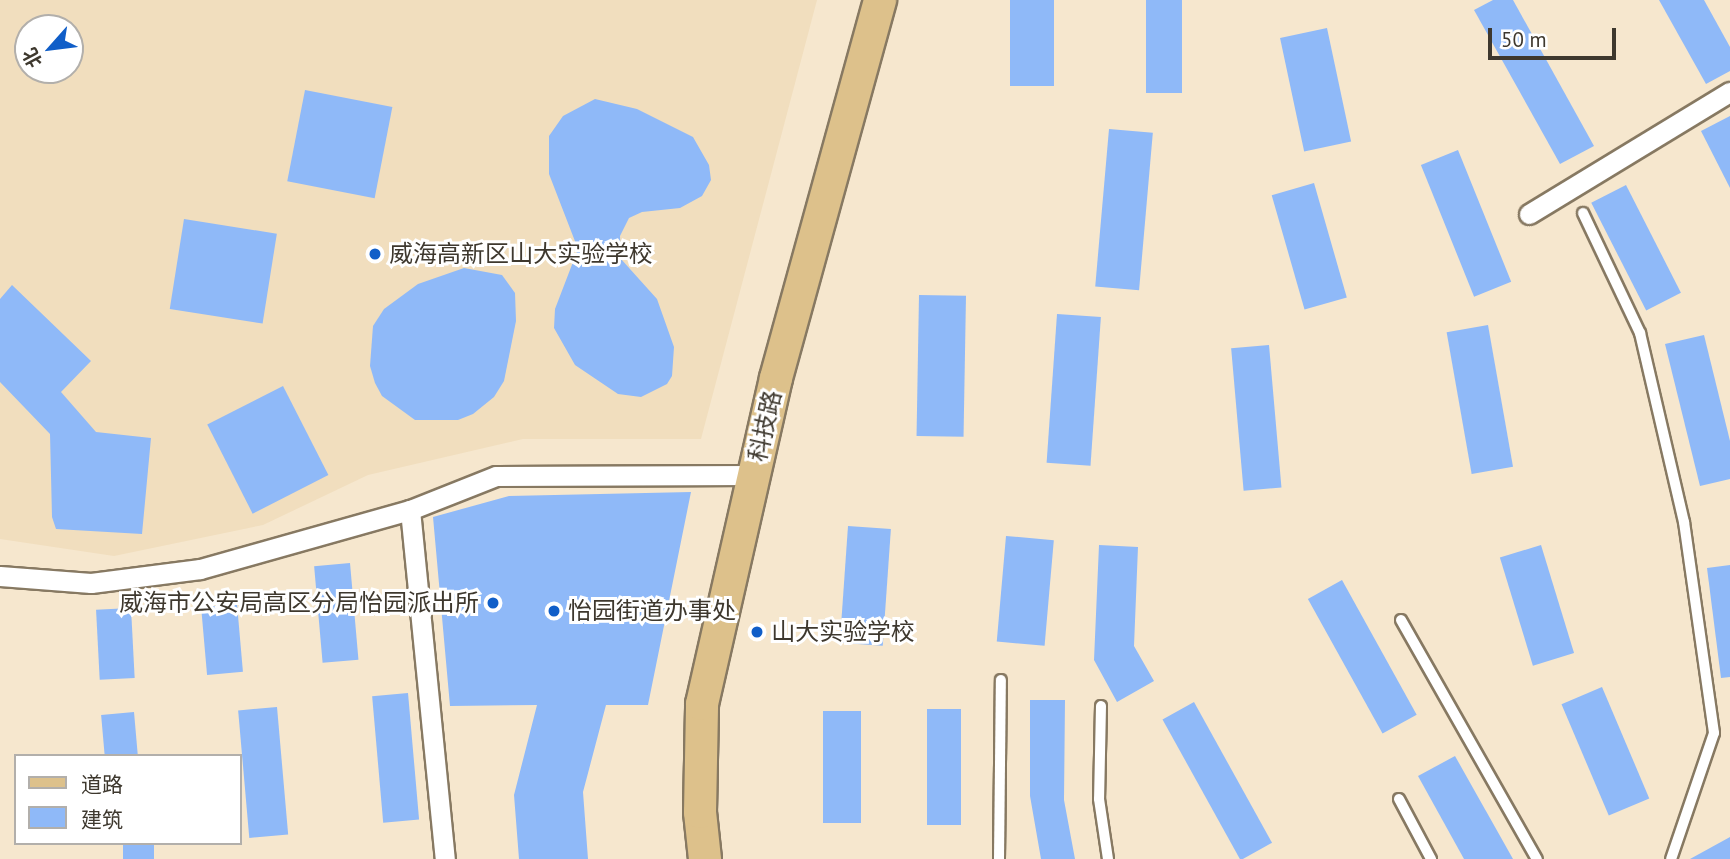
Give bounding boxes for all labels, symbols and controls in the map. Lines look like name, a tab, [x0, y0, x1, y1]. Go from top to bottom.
north arrow	[14, 14, 84, 84]
scale bar	[1492, 14, 1620, 58]
text: 50 m	[1501, 26, 1547, 53]
text: 北	[17, 44, 47, 72]
place label: 威海高新区山大实验学校	[389, 240, 653, 268]
marker: 威海高新区山大实验学校	[367, 246, 383, 262]
street label: 科技路	[743, 388, 787, 464]
place label: 威海市公安局高区分局怡园派出所	[119, 589, 479, 617]
marker: 威海市公安局高区分局怡园派出所	[485, 595, 501, 611]
place label: 怡园街道办事处	[568, 597, 736, 625]
marker: 怡园街道办事处	[546, 603, 562, 619]
place label: 山大实验学校	[771, 618, 915, 646]
marker: 山大实验学校	[749, 624, 765, 640]
legend	[14, 754, 242, 845]
text: 道路	[81, 771, 123, 798]
text: 建筑	[81, 806, 123, 833]

